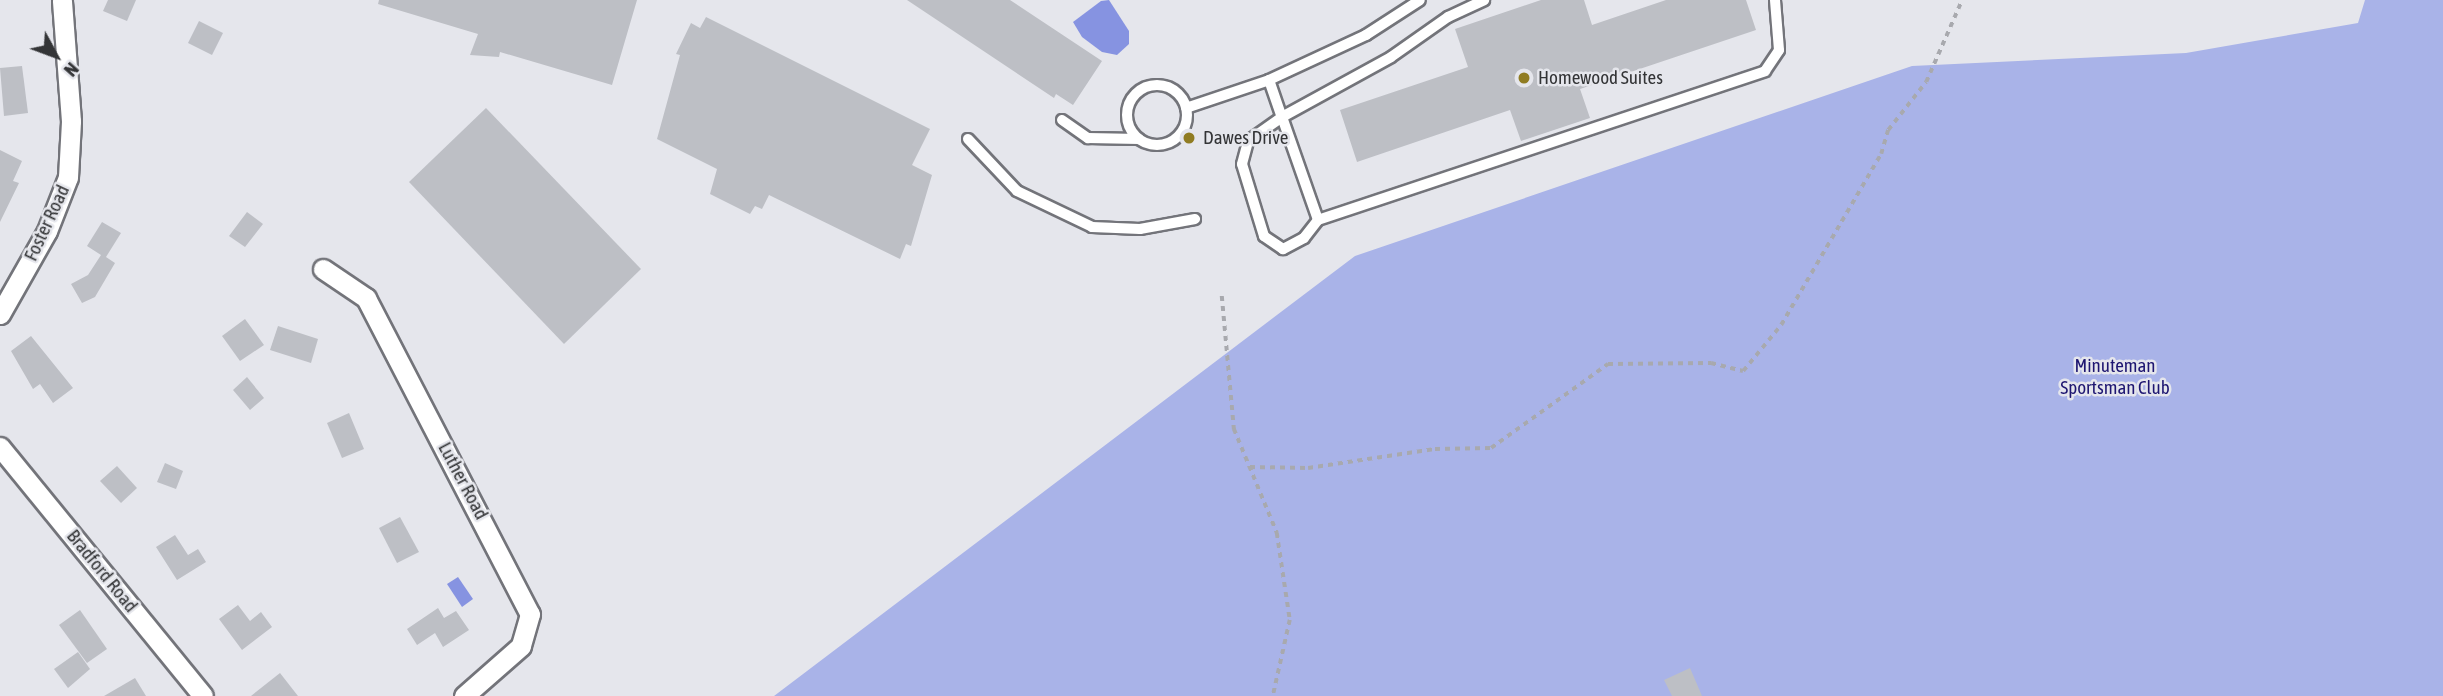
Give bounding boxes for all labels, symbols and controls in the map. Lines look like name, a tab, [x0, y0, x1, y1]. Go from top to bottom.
north arrow	[21, 21, 91, 91]
text: N	[60, 58, 84, 81]
place label: Homewood Suites	[1538, 67, 1663, 89]
marker: Homewood Suites	[1516, 70, 1532, 86]
place label: Dawes Drive	[1203, 127, 1288, 149]
marker: Dawes Drive	[1181, 130, 1197, 146]
street label: Foster Road	[19, 181, 75, 265]
park label: Minuteman Sportsman Club	[2060, 355, 2170, 399]
street label: Luther Road	[433, 438, 493, 524]
street label: Bradford Road	[62, 525, 142, 617]

